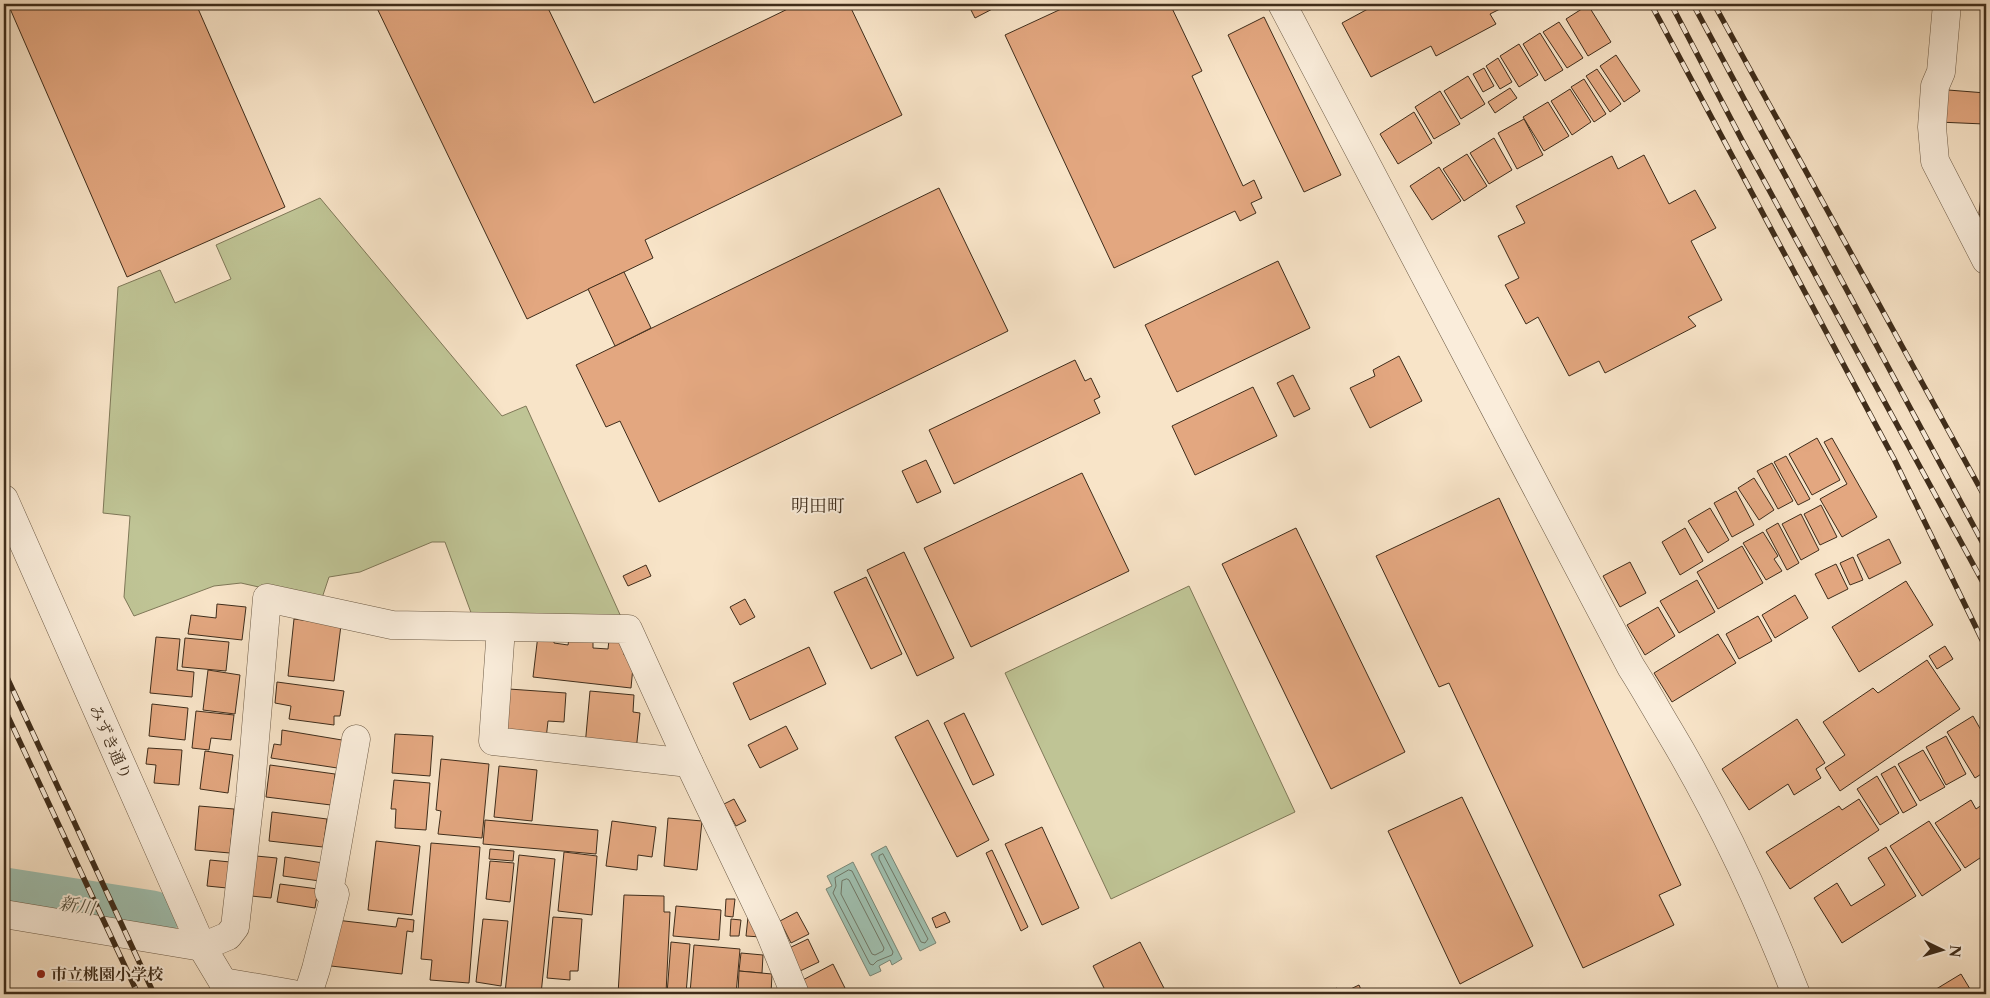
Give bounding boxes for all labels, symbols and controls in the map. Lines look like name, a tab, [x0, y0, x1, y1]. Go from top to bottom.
district label: 明田町	[791, 495, 845, 517]
street label: みずき通り	[86, 701, 136, 783]
water label: 新川	[58, 892, 98, 920]
north arrow	[1918, 926, 1968, 976]
text: N	[1945, 944, 1964, 958]
place label: 市立桃園小学校	[51, 964, 164, 984]
marker: 市立桃園小学校	[35, 968, 47, 980]

